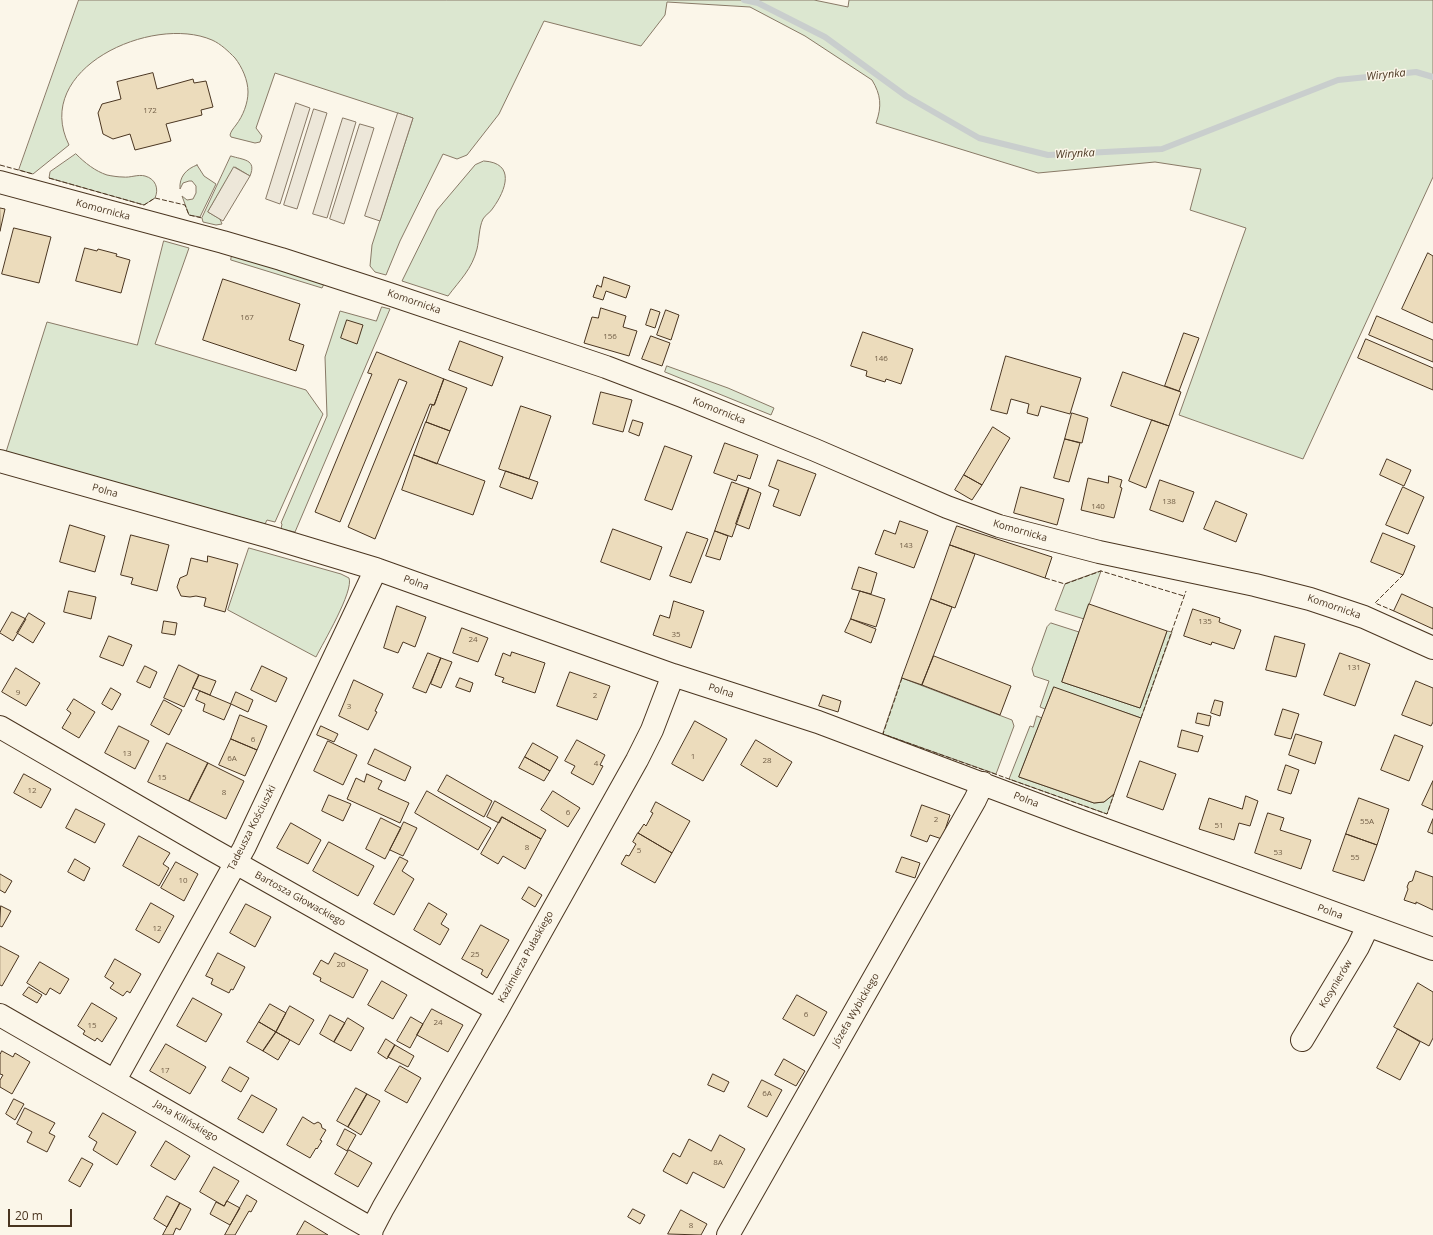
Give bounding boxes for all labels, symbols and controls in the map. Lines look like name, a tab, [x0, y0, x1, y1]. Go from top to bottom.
water label: Wirynka	[1366, 66, 1406, 84]
house number: 172	[143, 106, 157, 116]
water label: Wirynka	[1055, 146, 1095, 162]
street label: Komornicka	[75, 197, 131, 223]
street label: Komornicka	[386, 287, 442, 317]
house number: 167	[240, 313, 254, 323]
house number: 156	[603, 332, 617, 342]
house number: 146	[874, 354, 888, 364]
street label: Komornicka	[691, 395, 747, 427]
street label: Polna	[91, 482, 119, 500]
house number: 138	[1162, 497, 1176, 507]
house number: 140	[1091, 502, 1105, 512]
street label: Komornicka	[992, 518, 1048, 544]
house number: 143	[899, 541, 913, 551]
street label: Polna	[402, 573, 430, 593]
street label: Komornicka	[1306, 592, 1362, 622]
house number: 135	[1198, 617, 1212, 627]
house number: 35	[671, 630, 681, 640]
house number: 24	[468, 635, 478, 645]
house number: 131	[1347, 663, 1361, 673]
street label: Polna	[707, 681, 735, 701]
house number: 9	[16, 688, 20, 698]
house number: 2	[593, 691, 597, 701]
house number: 3	[347, 702, 351, 712]
house number: 6	[251, 735, 255, 745]
house number: 13	[122, 749, 132, 759]
house number: 1	[691, 752, 695, 762]
house number: 6A	[227, 754, 237, 764]
house number: 28	[762, 756, 772, 766]
house number: 4	[594, 759, 598, 769]
house number: 15	[157, 773, 167, 783]
street label: Tadeusza Kościuszki	[225, 783, 279, 873]
house number: 12	[27, 786, 37, 796]
house number: 8	[222, 788, 226, 798]
street label: Polna	[1012, 790, 1040, 810]
house number: 6	[566, 808, 570, 818]
house number: 2	[934, 815, 938, 825]
house number: 55A	[1360, 817, 1374, 827]
house number: 51	[1214, 821, 1224, 831]
house number: 8	[525, 843, 529, 853]
house number: 5	[637, 846, 641, 856]
house number: 53	[1273, 848, 1283, 858]
house number: 55	[1350, 853, 1360, 863]
street label: Bartosza Głowackiego	[252, 869, 348, 929]
house number: 10	[178, 876, 188, 886]
street label: Polna	[1316, 902, 1344, 922]
street label: Kazimierza Pułaskiego	[496, 909, 556, 1005]
house number: 12	[152, 924, 162, 934]
house number: 25	[470, 950, 480, 960]
street label: Kosynierów	[1317, 958, 1355, 1010]
house number: 20	[336, 960, 346, 970]
street label: Józefa Wybickiego	[830, 971, 882, 1049]
house number: 6	[804, 1010, 808, 1020]
house number: 24	[433, 1018, 443, 1028]
house number: 15	[87, 1021, 97, 1031]
house number: 17	[160, 1066, 170, 1076]
house number: 6A	[762, 1089, 772, 1099]
street label: Jana Kilińskiego	[152, 1098, 220, 1144]
house number: 8A	[713, 1158, 723, 1168]
scale bar	[10, 1201, 74, 1227]
text: 20 m	[15, 1207, 43, 1224]
house number: 8	[689, 1221, 693, 1231]

